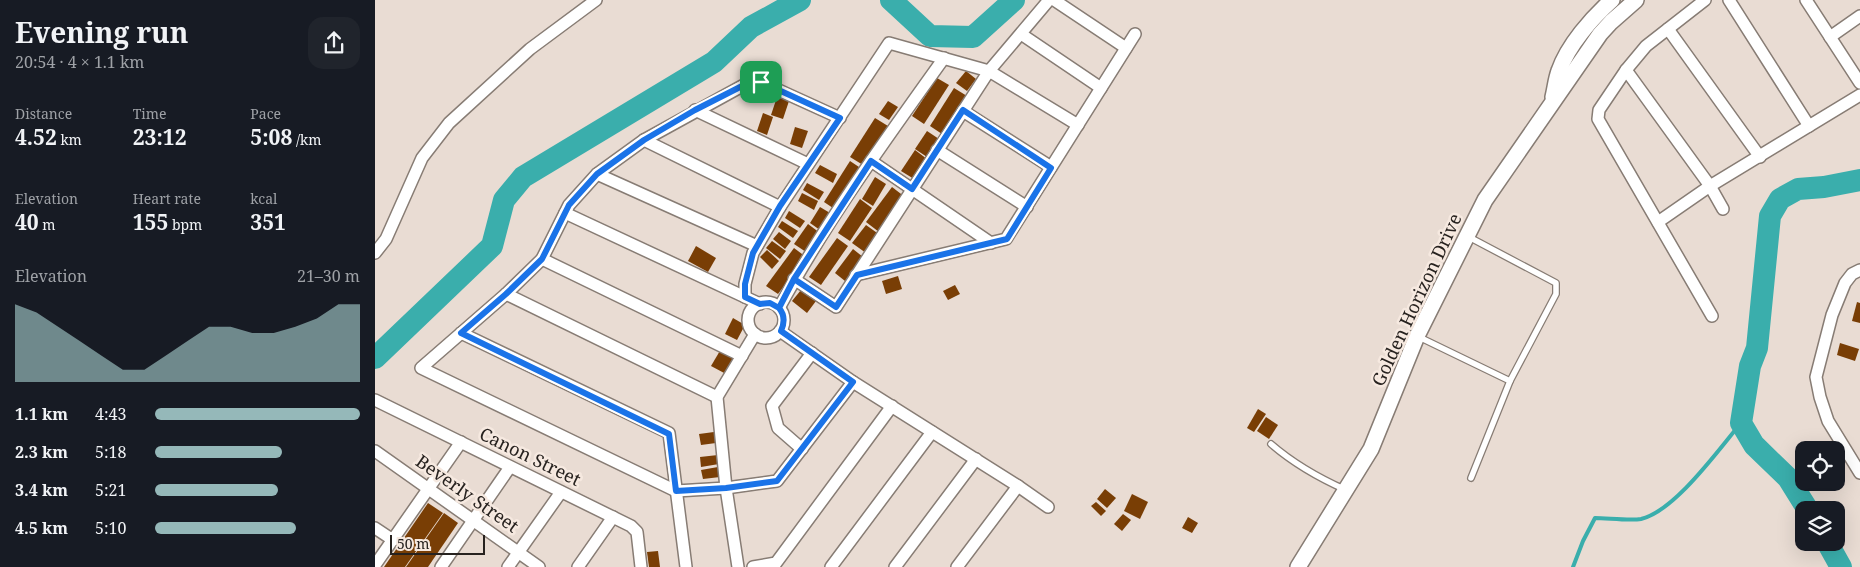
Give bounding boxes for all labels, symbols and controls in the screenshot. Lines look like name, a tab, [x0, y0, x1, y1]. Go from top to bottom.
text: Evening run	[15, 13, 188, 51]
button: share	[308, 17, 360, 69]
text: 20:54 · 4 × 1.1 km	[15, 51, 144, 73]
pin	[740, 61, 782, 103]
icon: arrive	[747, 68, 775, 96]
text: Distance	[15, 104, 72, 123]
text: Time	[133, 104, 166, 123]
text: Pace	[250, 104, 281, 123]
text: 4.52	[15, 123, 57, 151]
text: 23:12	[133, 123, 187, 151]
text: 5:08	[250, 123, 292, 151]
text: km	[57, 130, 82, 149]
text: /km	[292, 130, 321, 149]
text: Elevation	[15, 189, 78, 208]
text: Heart rate	[133, 189, 201, 208]
text: kcal	[250, 189, 277, 208]
text: 40	[15, 208, 39, 236]
text: 155	[133, 208, 168, 236]
text: 351	[250, 208, 286, 236]
street label: Golden Horizon Drive	[1366, 209, 1467, 390]
text: m	[39, 215, 56, 234]
text: bpm	[168, 215, 202, 234]
text: Elevation	[15, 265, 87, 287]
text: 21–30 m	[297, 265, 360, 287]
text: 1.1 km	[15, 403, 68, 425]
text: 4:43	[95, 403, 126, 425]
street label: Canon Street	[476, 421, 585, 491]
text: 2.3 km	[15, 441, 68, 463]
text: 5:18	[95, 441, 126, 463]
map controls	[1795, 441, 1845, 551]
button: locate	[1795, 441, 1845, 491]
street label: Beverly Street	[411, 449, 524, 538]
text: 3.4 km	[15, 479, 68, 501]
text: 5:21	[95, 479, 126, 501]
button: layers	[1795, 501, 1845, 551]
text: 4.5 km	[15, 517, 68, 539]
text: 5:10	[95, 517, 126, 539]
scale bar	[390, 532, 485, 555]
text: 50 m	[397, 534, 430, 553]

